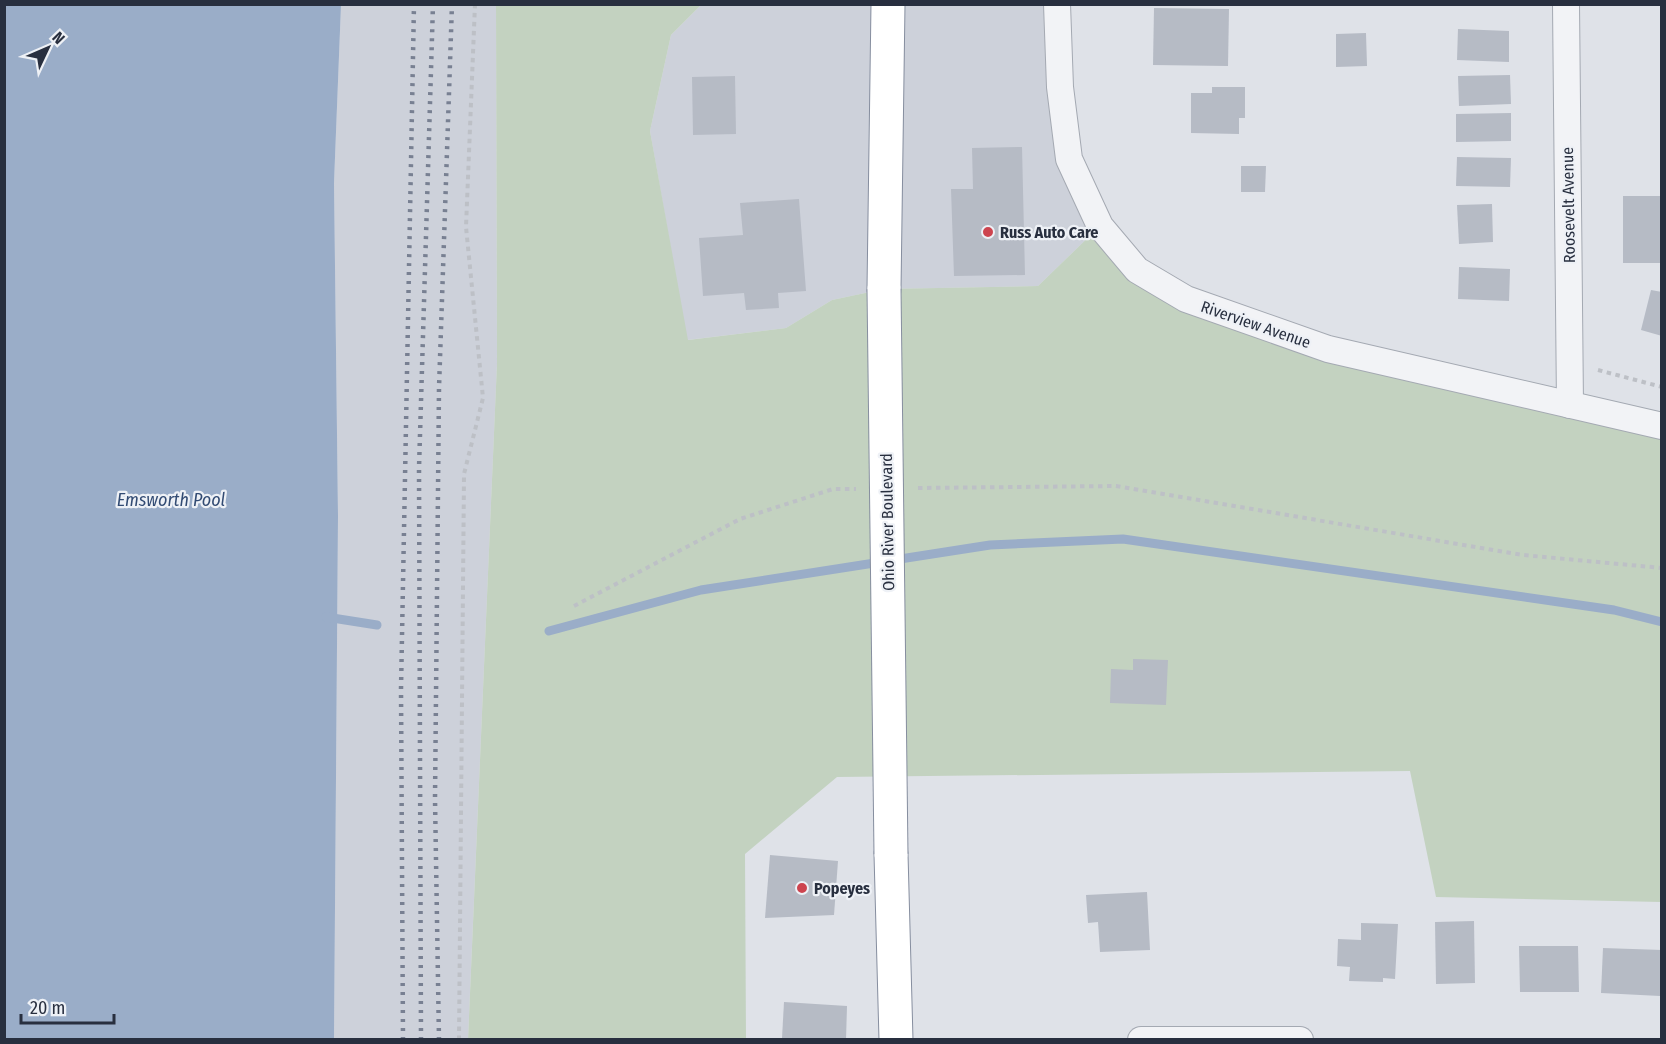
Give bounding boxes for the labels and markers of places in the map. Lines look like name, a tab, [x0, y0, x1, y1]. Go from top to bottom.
place label: Russ Auto Care	[1000, 223, 1098, 242]
marker: Russ Auto Care	[981, 225, 995, 239]
place label: Popeyes	[814, 879, 870, 898]
marker: Popeyes	[795, 881, 809, 895]

